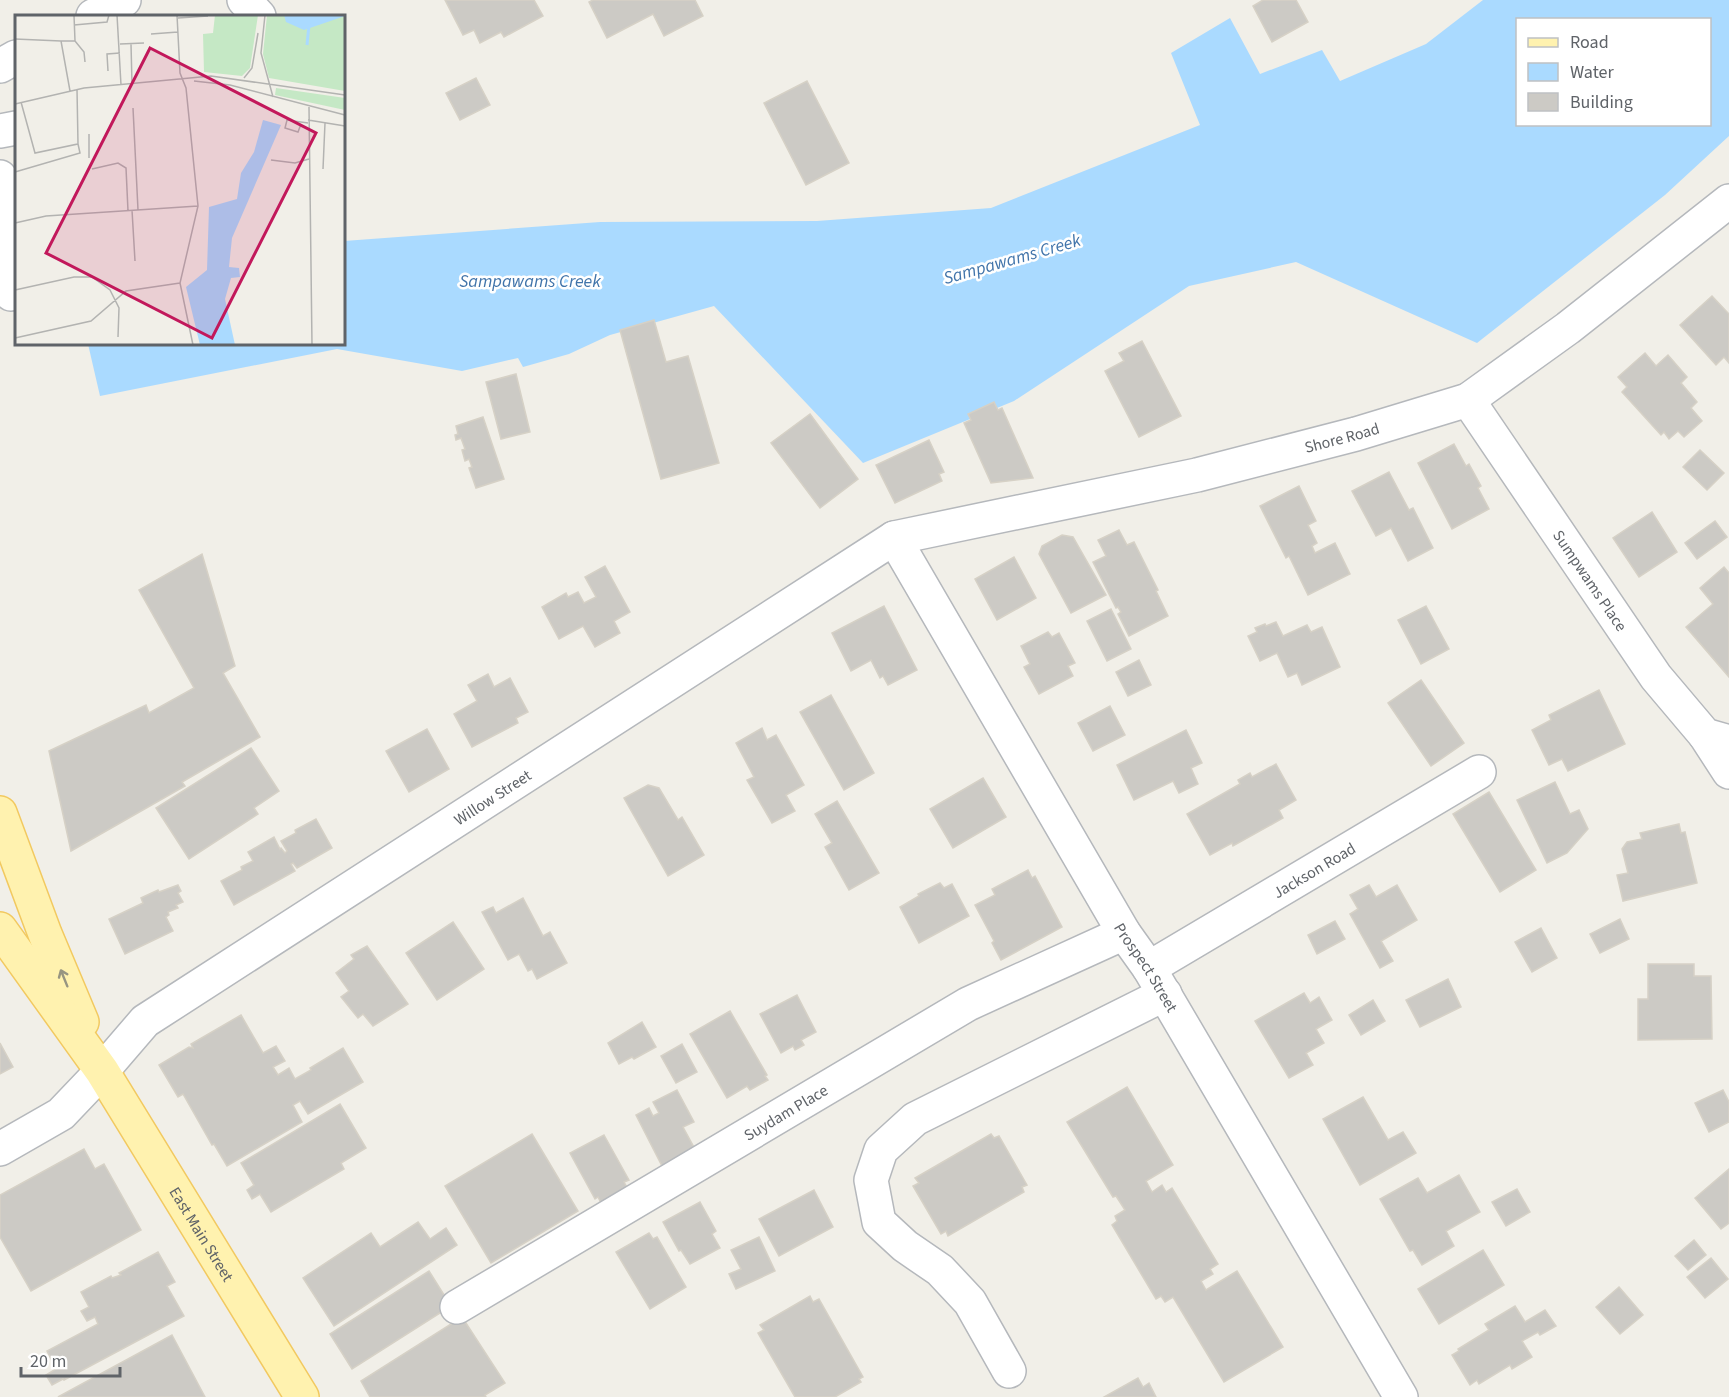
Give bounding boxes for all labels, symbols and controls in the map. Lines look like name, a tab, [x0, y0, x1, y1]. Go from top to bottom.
inset map	[15, 15, 345, 345]
legend	[1516, 18, 1711, 126]
text: Road	[1570, 30, 1609, 55]
text: Water	[1570, 60, 1614, 85]
text: Building	[1570, 90, 1633, 115]
water label: Sampawams Creek	[941, 228, 1084, 291]
water label: Sampawams Creek	[459, 269, 601, 294]
street label: Shore Road	[1302, 418, 1382, 459]
street label: Sumpwams Place	[1547, 526, 1632, 636]
street label: Willow Street	[450, 764, 536, 831]
street label: Jackson Road	[1269, 838, 1360, 904]
street label: Prospect Street	[1108, 919, 1183, 1017]
one-way arrow	[58, 970, 69, 988]
street label: Suydam Place	[740, 1079, 832, 1147]
street label: East Main Street	[164, 1183, 239, 1286]
scale bar	[21, 1340, 120, 1378]
text: 20 m	[30, 1349, 66, 1374]

